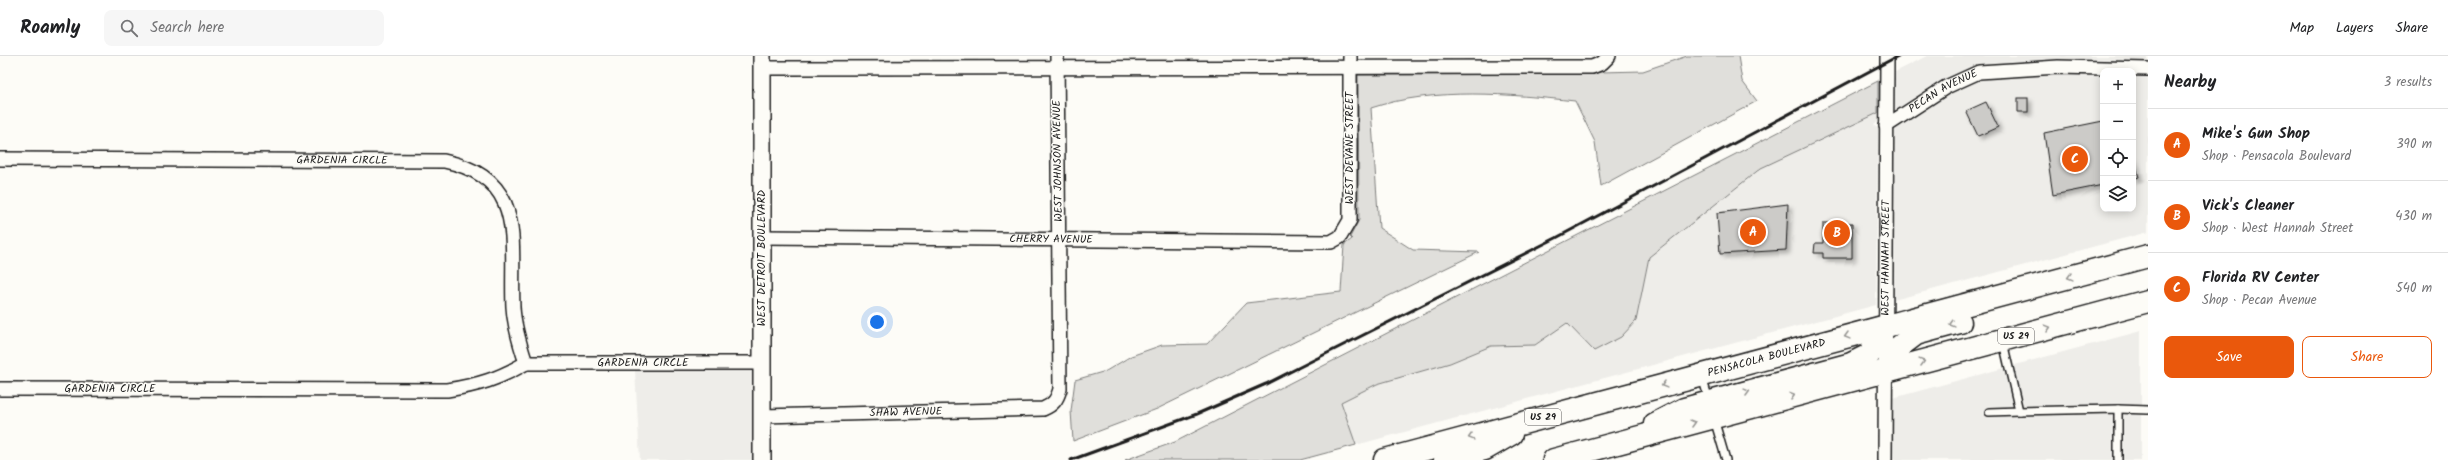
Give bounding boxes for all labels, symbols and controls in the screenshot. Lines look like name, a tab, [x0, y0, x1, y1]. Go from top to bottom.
search box	[104, 10, 384, 46]
text: Roamly	[20, 13, 80, 43]
text: Search here	[150, 16, 224, 40]
icon: search	[118, 17, 140, 39]
text: Map	[2290, 17, 2314, 39]
text: Layers	[2336, 17, 2374, 39]
text: Share	[2396, 17, 2428, 39]
street label: PECAN AVENUE	[1905, 65, 1981, 118]
map controls	[2100, 68, 2136, 212]
button: +	[2100, 68, 2136, 104]
text: Nearby	[2164, 69, 2216, 96]
text: 3 results	[2384, 72, 2432, 93]
street label: WEST DEVANE STREET	[1341, 91, 1359, 204]
street label: WEST JOHNSON AVENUE	[1048, 99, 1068, 222]
button: −	[2100, 104, 2136, 140]
text: Mike's Gun Shop	[2202, 122, 2310, 146]
text: A	[2173, 134, 2181, 155]
text: 390 m	[2396, 134, 2432, 155]
button: locate	[2100, 140, 2136, 176]
pin: C	[2062, 144, 2088, 174]
text: Shop · Pensacola Boulevard	[2202, 146, 2351, 167]
street label: GARDENIA CIRCLE	[296, 151, 388, 170]
button: layers	[2100, 176, 2136, 212]
street label: WEST DETROIT BOULEVARD	[753, 190, 771, 326]
text: Vick's Cleaner	[2202, 194, 2294, 218]
street label: WEST HANNAH STREET	[1877, 199, 1895, 316]
text: B	[2173, 206, 2181, 227]
text: 430 m	[2395, 206, 2432, 227]
pin: A	[1740, 217, 1766, 247]
pin: B	[1824, 218, 1850, 248]
text: Shop · West Hannah Street	[2202, 218, 2353, 239]
street label: CHERRY AVENUE	[1009, 230, 1093, 249]
text: Florida RV Center	[2202, 266, 2319, 290]
one-way arrow	[2067, 272, 2073, 280]
text: C	[2173, 278, 2181, 299]
text: 540 m	[2396, 278, 2432, 299]
text: Shop · Pecan Avenue	[2202, 290, 2317, 311]
your location	[867, 312, 887, 332]
one-way arrow	[1949, 319, 1956, 328]
one-way arrow	[2044, 324, 2051, 333]
road number: US 29	[1998, 328, 2034, 344]
one-way arrow	[1844, 331, 1851, 340]
street label: PENSACOLA BOULEVARD	[1705, 334, 1828, 382]
button: Save	[2164, 336, 2294, 378]
button: Share	[2302, 336, 2432, 378]
street label: GARDENIA CIRCLE	[598, 354, 689, 372]
one-way arrow	[1919, 358, 1926, 367]
street label: GARDENIA CIRCLE	[65, 380, 156, 398]
one-way arrow	[1661, 380, 1668, 389]
one-way arrow	[1743, 388, 1750, 397]
one-way arrow	[1789, 393, 1795, 401]
street label: SHAW AVENUE	[870, 403, 943, 422]
road number: US 29	[1525, 409, 1561, 425]
one-way arrow	[1689, 419, 1696, 428]
one-way arrow	[1468, 432, 1475, 441]

